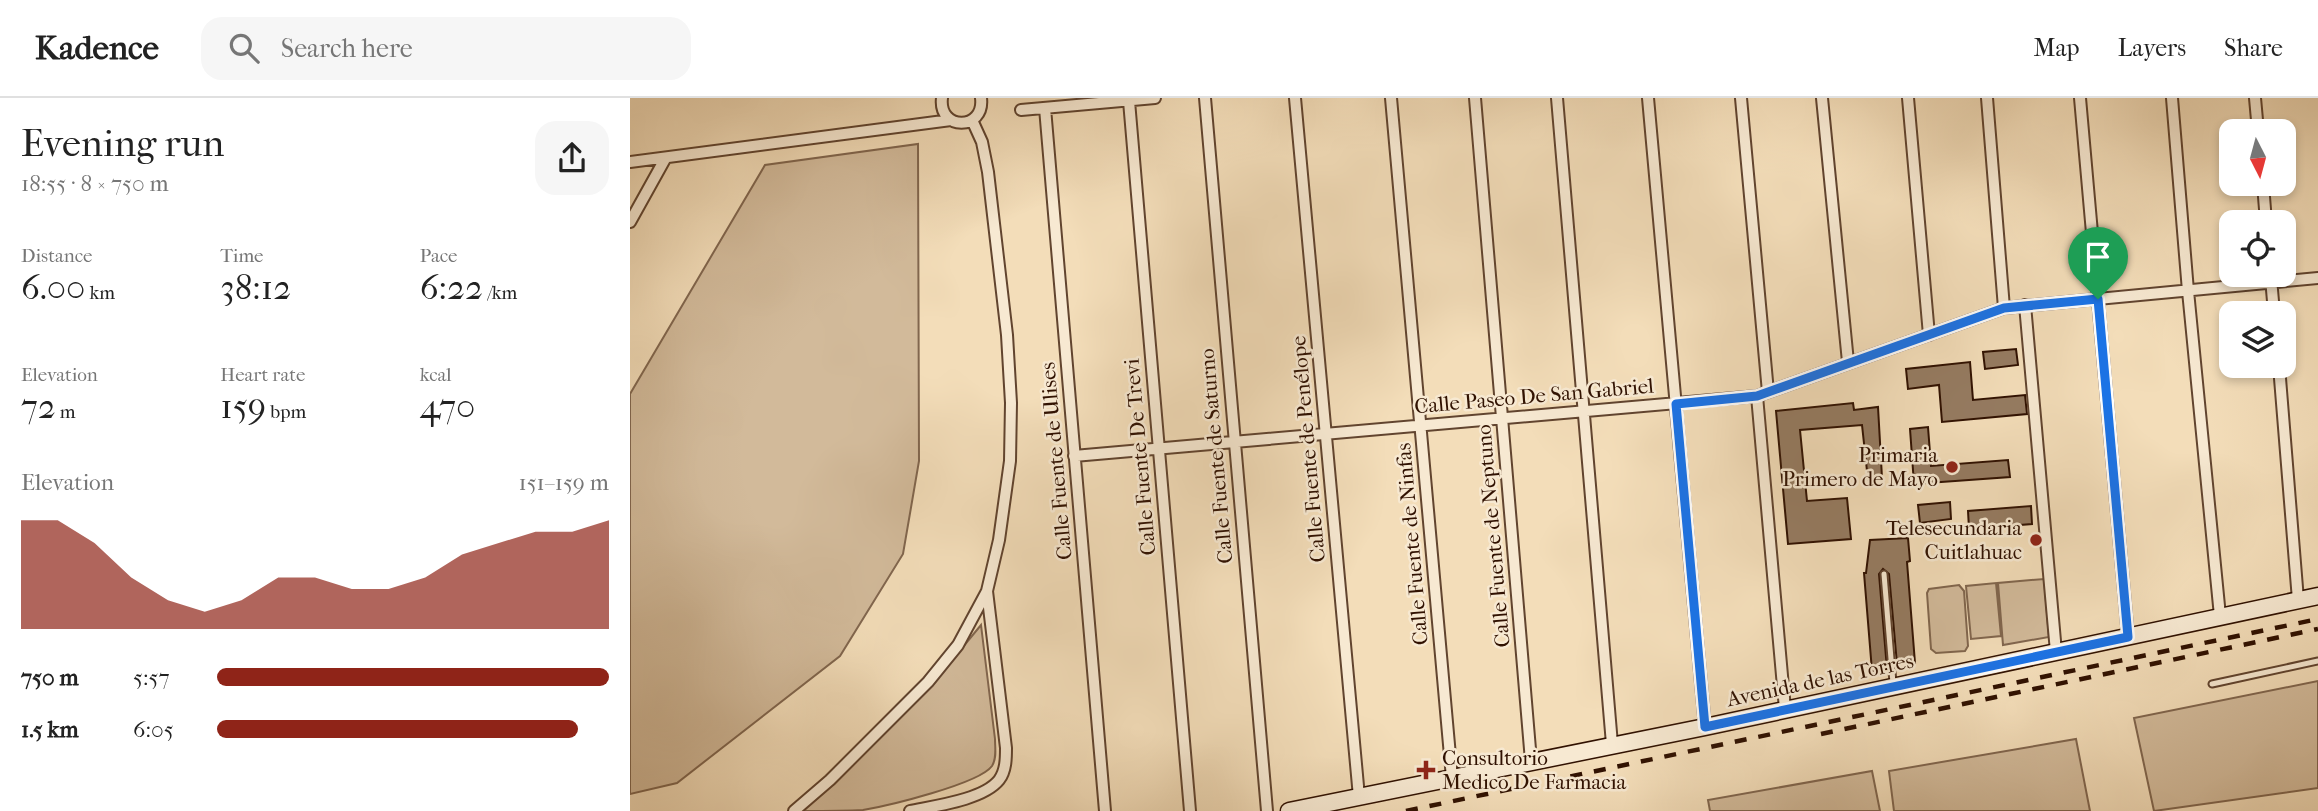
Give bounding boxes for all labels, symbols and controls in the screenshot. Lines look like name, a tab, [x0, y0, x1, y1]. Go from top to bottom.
search box	[201, 17, 691, 80]
text: Kadence	[35, 29, 159, 68]
icon: search	[225, 29, 263, 67]
text: Search here	[281, 33, 413, 64]
text: Map	[2034, 34, 2080, 62]
text: Layers	[2118, 34, 2186, 62]
text: Share	[2224, 34, 2283, 62]
north arrow	[2219, 119, 2296, 196]
map controls	[2219, 119, 2296, 378]
text: Evening run	[21, 121, 224, 166]
button: share	[535, 121, 609, 195]
text: 18:55 · 8 × 750 m	[21, 170, 169, 197]
button: locate	[2219, 210, 2296, 287]
pin	[2068, 227, 2128, 299]
icon: arrive	[2079, 238, 2117, 276]
text: Distance	[21, 245, 92, 267]
text: Time	[220, 245, 264, 267]
text: Pace	[420, 245, 458, 267]
text: 6.00	[21, 267, 85, 308]
text: 38:12	[220, 267, 291, 308]
text: 6:22	[420, 267, 483, 308]
text: km	[85, 282, 115, 304]
text: /km	[483, 282, 517, 304]
button: layers	[2219, 301, 2296, 378]
street label: Calle Fuente de Penélope	[1286, 335, 1330, 563]
street label: Calle Fuente de Saturno	[1195, 347, 1237, 565]
street label: Calle Fuente De Trevi	[1119, 358, 1161, 556]
street label: Calle Fuente de Ulises	[1035, 361, 1077, 561]
text: Elevation	[21, 364, 98, 386]
text: Heart rate	[220, 364, 305, 386]
text: kcal	[420, 364, 452, 386]
street label: Calle Paseo De San Gabriel	[1413, 374, 1655, 418]
text: 72	[21, 386, 56, 427]
text: 159	[220, 386, 266, 427]
text: 470	[420, 386, 475, 427]
text: m	[56, 401, 76, 423]
text: bpm	[266, 401, 306, 423]
street label: Calle Fuente de Neptuno	[1471, 423, 1515, 649]
street label: Calle Fuente de Ninfas	[1391, 442, 1433, 646]
place label: Primaria Primero de Mayo	[1782, 443, 1938, 491]
marker: Primaria Primero de Mayo	[1944, 459, 1960, 475]
text: Elevation	[21, 469, 114, 496]
text: 151–159 m	[519, 469, 609, 496]
place label: Telesecundaria Cuitlahuac	[1886, 516, 2022, 564]
marker: Telesecundaria Cuitlahuac	[2028, 532, 2044, 548]
street label: Avenida de las Torres	[1723, 648, 1916, 712]
text: 750 m	[21, 664, 79, 691]
text: 5:57	[133, 664, 170, 691]
text: 1.5 km	[21, 716, 79, 743]
text: 6:05	[133, 716, 174, 743]
place label: Consultorio Medico De Farmacia	[1442, 746, 1627, 794]
marker: Consultorio Medico De Farmacia	[1416, 760, 1436, 780]

